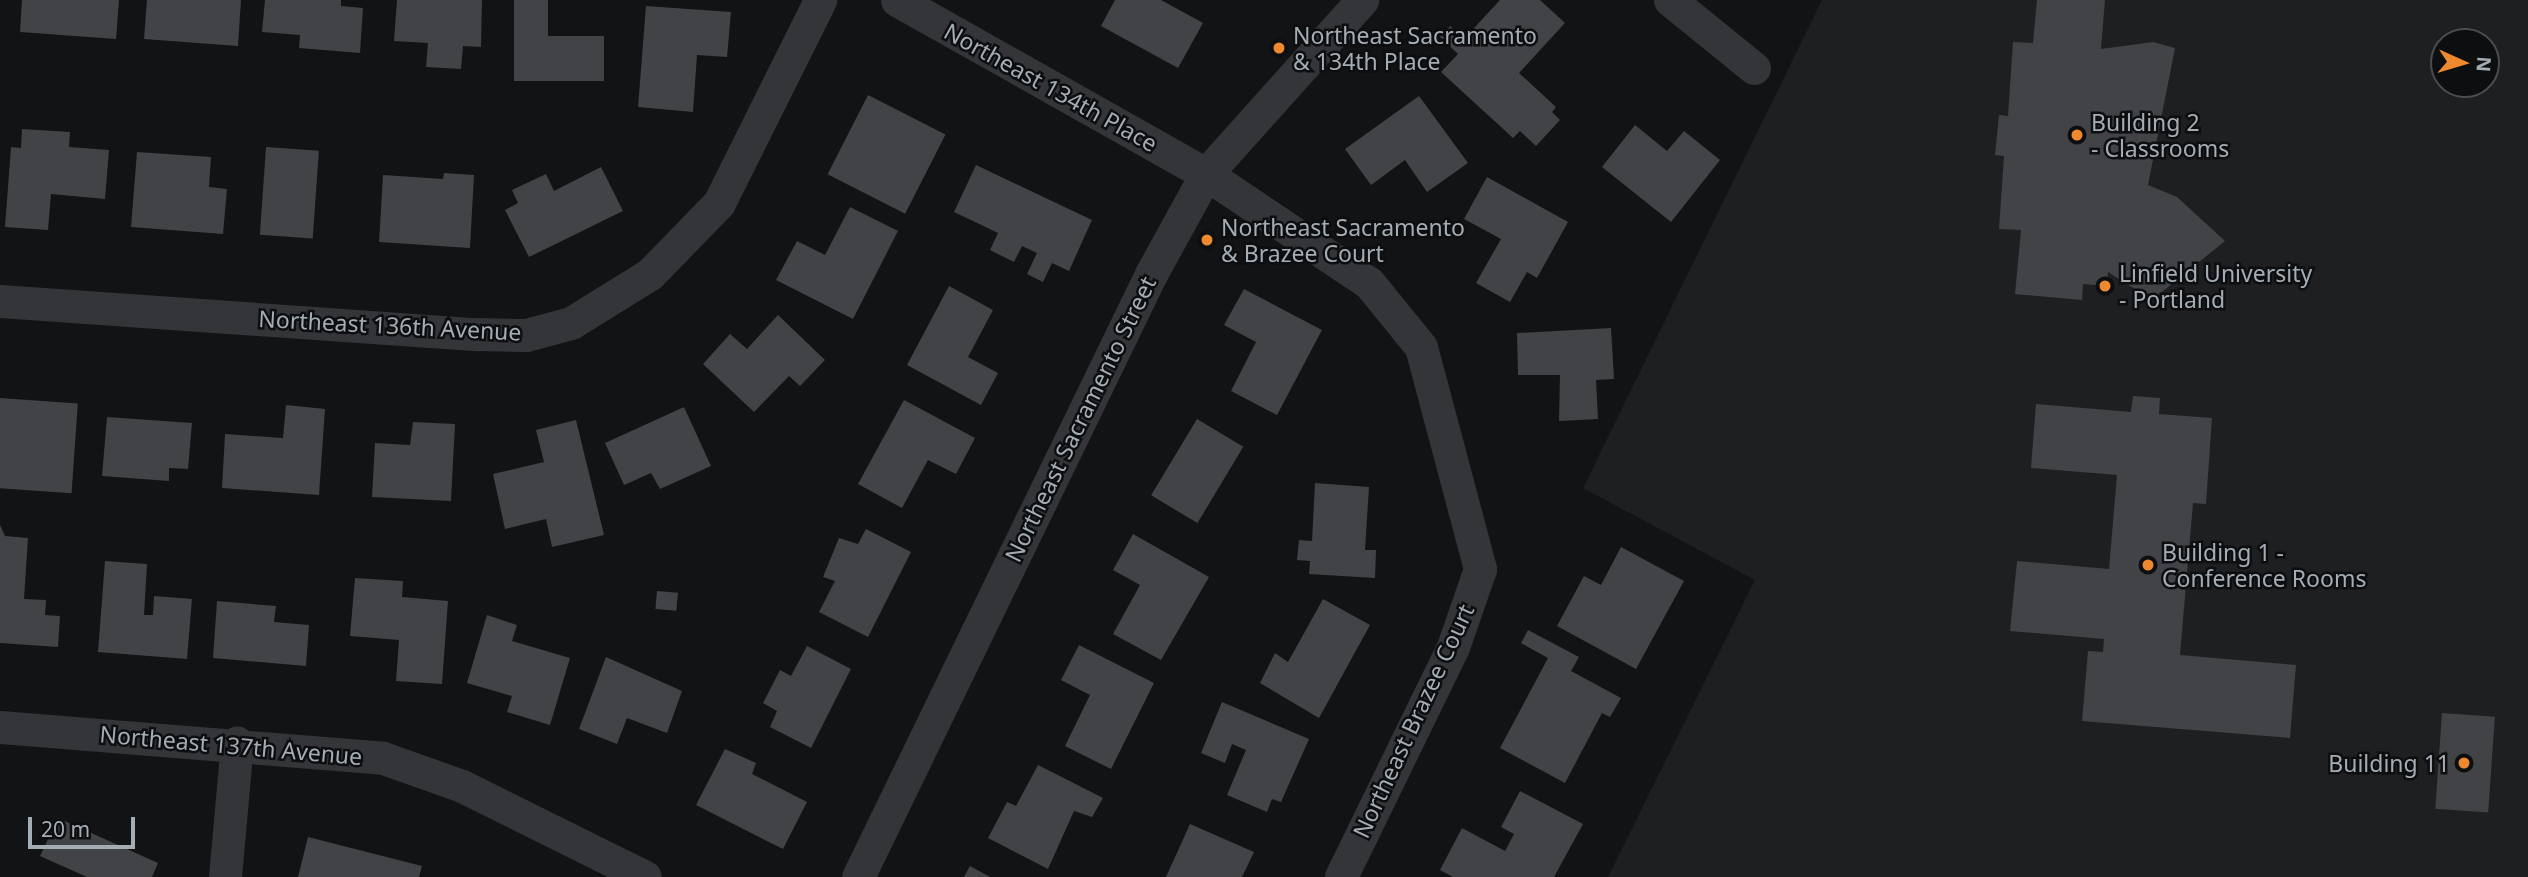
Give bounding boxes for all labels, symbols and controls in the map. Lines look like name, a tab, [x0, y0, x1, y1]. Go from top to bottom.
street label: Northeast 134th Place	[940, 17, 1162, 157]
place label: Northeast Sacramento & 134th Place	[1293, 21, 1537, 75]
north arrow	[2430, 28, 2500, 98]
marker: Northeast Sacramento & 134th Place	[1271, 40, 1287, 56]
text: N	[2470, 56, 2497, 73]
place label: Building 2 - Classrooms	[2091, 108, 2229, 162]
marker: Building 2 - Classrooms	[2069, 127, 2085, 143]
place label: Northeast Sacramento & Brazee Court	[1221, 213, 1465, 267]
marker: Northeast Sacramento & Brazee Court	[1199, 232, 1215, 248]
place label: Linfield University - Portland	[2119, 259, 2312, 313]
street label: Northeast Sacramento Street	[999, 272, 1161, 566]
marker: Linfield University - Portland	[2097, 278, 2113, 294]
street label: Northeast 136th Avenue	[258, 304, 522, 346]
place label: Building 1 - Conference Rooms	[2162, 538, 2366, 592]
marker: Building 1 - Conference Rooms	[2140, 557, 2156, 573]
street label: Northeast Brazee Court	[1347, 600, 1479, 842]
street label: Northeast 137th Avenue	[99, 720, 363, 770]
place label: Building 11	[2328, 749, 2450, 777]
marker: Building 11	[2456, 755, 2472, 771]
scale bar	[32, 804, 138, 848]
text: 20 m	[41, 815, 90, 843]

